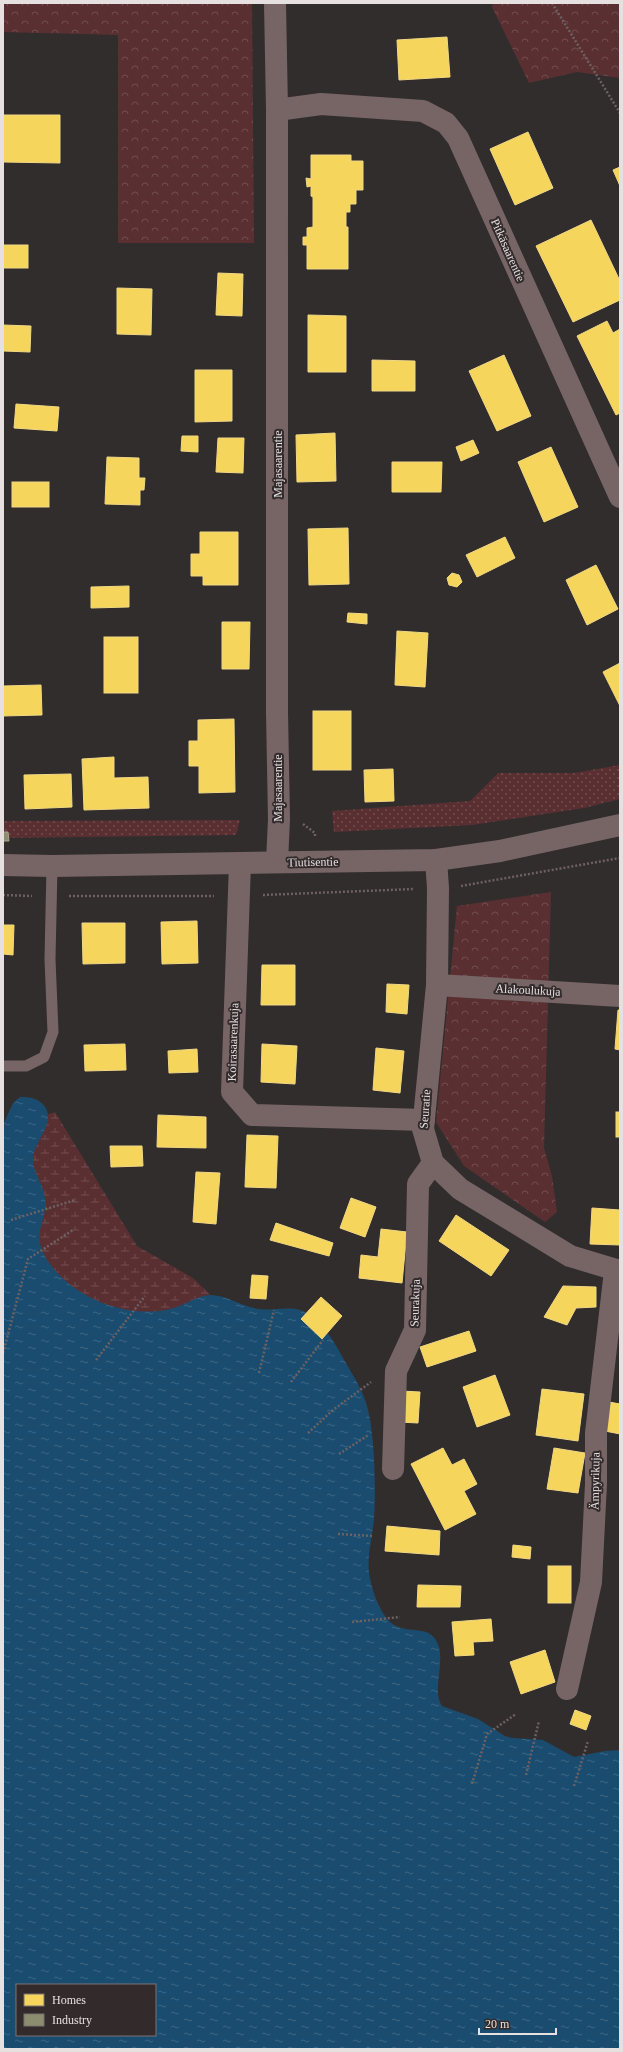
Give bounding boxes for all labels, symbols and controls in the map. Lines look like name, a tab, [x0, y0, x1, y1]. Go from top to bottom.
street label: Pitkäsaarentie	[488, 216, 528, 284]
street label: Majasaarentie	[271, 430, 285, 498]
street label: Majasaarentie	[271, 754, 285, 822]
street label: Tiutisentie	[287, 855, 339, 869]
street label: Alakoulukuja	[495, 981, 562, 999]
street label: Koirasaarenkuja	[225, 1002, 241, 1082]
street label: Seuratie	[417, 1089, 433, 1129]
street label: Seurakuja	[407, 1278, 423, 1327]
street label: Ämpyrikuja	[587, 1451, 603, 1510]
legend	[16, 1984, 156, 2036]
text: Homes	[52, 1993, 86, 2007]
scale bar	[479, 2010, 556, 2036]
text: Industry	[52, 2013, 92, 2027]
text: 20 m	[485, 2017, 510, 2031]

